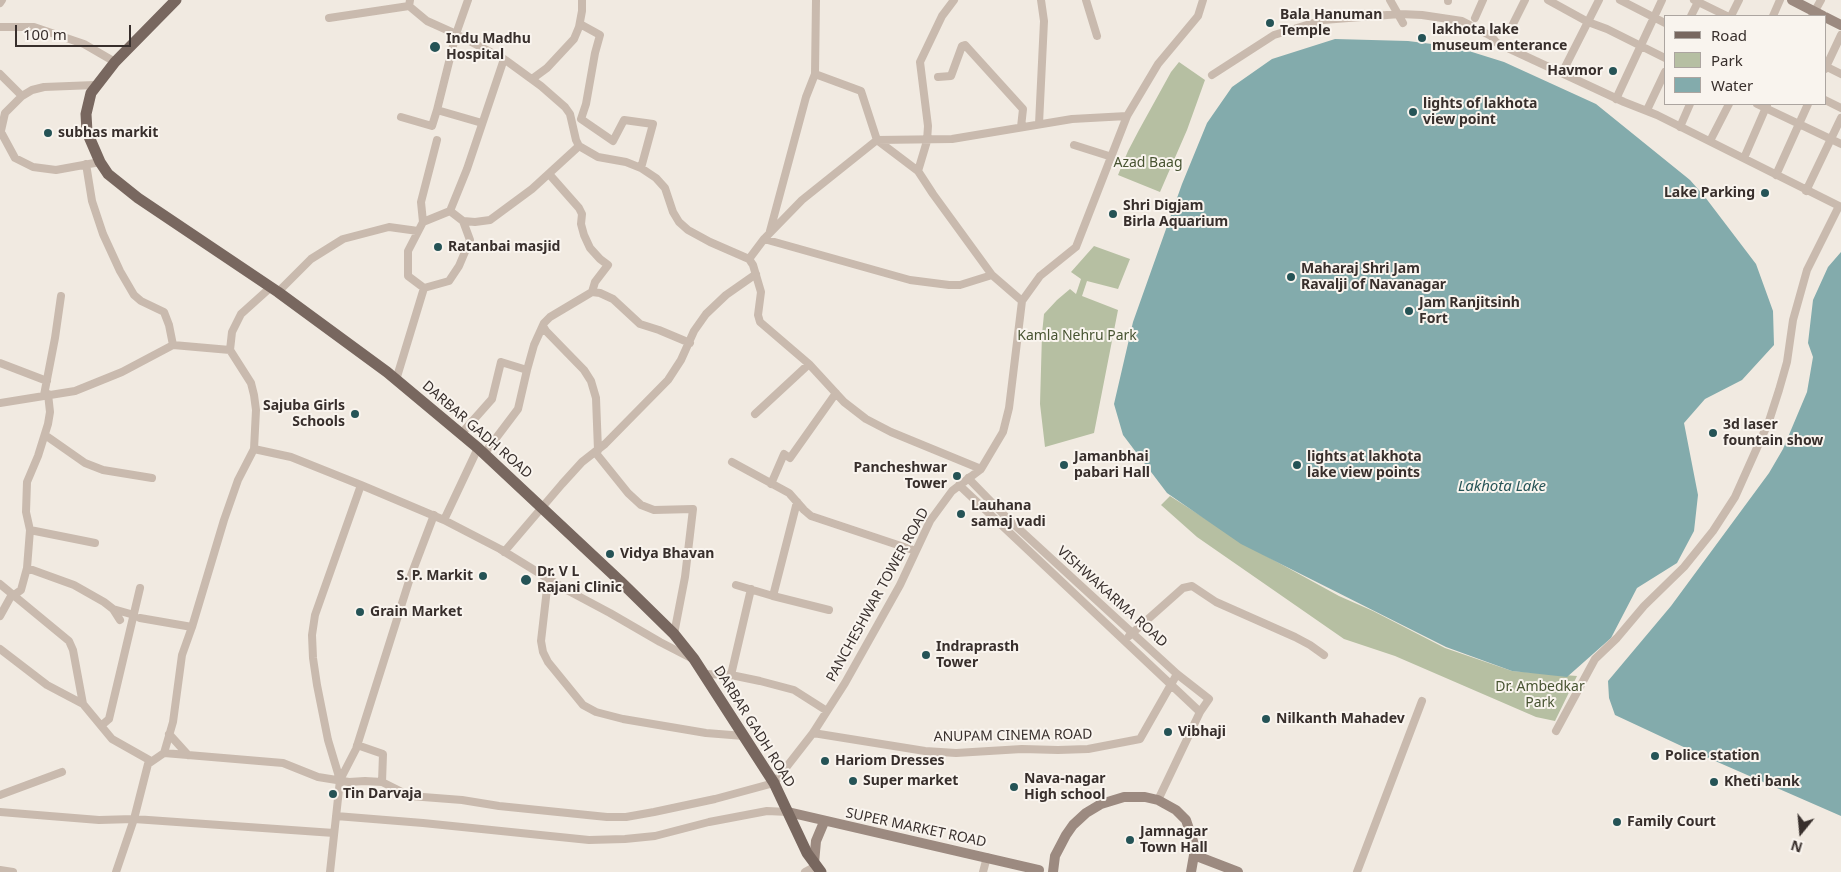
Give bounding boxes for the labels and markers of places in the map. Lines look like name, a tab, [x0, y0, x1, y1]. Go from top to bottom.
place label: Bala Hanuman Temple	[1280, 7, 1382, 40]
marker: Bala Hanuman Temple	[1264, 17, 1276, 29]
place label: lakhota lake museum enterance	[1432, 22, 1567, 54]
place label: Indu Madhu Hospital	[446, 31, 531, 64]
marker: lakhota lake museum enterance	[1416, 32, 1428, 44]
marker: Indu Madhu Hospital	[428, 40, 442, 54]
place label: Havmor	[1547, 63, 1603, 79]
marker: Havmor	[1607, 65, 1619, 77]
place label: lights of lakhota view point	[1423, 96, 1537, 128]
marker: lights of lakhota view point	[1407, 106, 1419, 118]
place label: subhas markit	[58, 125, 158, 141]
marker: subhas markit	[42, 127, 54, 139]
place label: Lake Parking	[1664, 185, 1755, 201]
marker: Lake Parking	[1759, 187, 1771, 199]
place label: Shri Digjam Birla Aquarium	[1123, 198, 1228, 230]
marker: Shri Digjam Birla Aquarium	[1107, 208, 1119, 220]
place label: Ratanbai masjid	[448, 239, 560, 255]
marker: Ratanbai masjid	[432, 241, 444, 253]
place label: Maharaj Shri Jam Ravalji of Navanagar	[1301, 261, 1446, 294]
marker: Maharaj Shri Jam Ravalji of Navanagar	[1285, 271, 1297, 283]
place label: Jam Ranjitsinh Fort	[1419, 295, 1520, 328]
marker: Jam Ranjitsinh Fort	[1403, 305, 1415, 317]
place label: Sajuba Girls Schools	[263, 398, 345, 431]
marker: Sajuba Girls Schools	[349, 408, 361, 420]
place label: 3d laser fountain show	[1723, 417, 1823, 450]
marker: 3d laser fountain show	[1707, 427, 1719, 439]
place label: Jamanbhai pabari Hall	[1074, 449, 1150, 482]
place label: lights at lakhota lake view points	[1307, 449, 1422, 482]
marker: Jamanbhai pabari Hall	[1058, 459, 1070, 471]
marker: lights at lakhota lake view points	[1291, 459, 1303, 471]
place label: Pancheshwar Tower	[853, 460, 947, 492]
marker: Pancheshwar Tower	[951, 470, 963, 482]
place label: Lauhana samaj vadi	[971, 498, 1046, 530]
marker: Lauhana samaj vadi	[955, 508, 967, 520]
place label: Vidya Bhavan	[620, 546, 714, 562]
marker: Vidya Bhavan	[604, 548, 616, 560]
place label: Dr. V L Rajani Clinic	[537, 564, 622, 596]
place label: S. P. Markit	[396, 568, 473, 584]
marker: S. P. Markit	[477, 570, 489, 582]
marker: Dr. V L Rajani Clinic	[519, 573, 533, 587]
place label: Grain Market	[370, 604, 462, 620]
marker: Grain Market	[354, 606, 366, 618]
place label: Indraprasth Tower	[936, 639, 1019, 672]
marker: Indraprasth Tower	[920, 649, 932, 661]
place label: Nilkanth Mahadev	[1276, 711, 1405, 727]
marker: Nilkanth Mahadev	[1260, 713, 1272, 725]
place label: Vibhaji	[1178, 724, 1226, 740]
marker: Vibhaji	[1162, 726, 1174, 738]
place label: Police station	[1665, 748, 1760, 764]
marker: Police station	[1649, 750, 1661, 762]
place label: Hariom Dresses	[835, 753, 945, 769]
marker: Hariom Dresses	[819, 755, 831, 767]
place label: Nava-nagar High school	[1024, 771, 1106, 804]
place label: Super market	[863, 773, 958, 789]
place label: Kheti bank	[1724, 774, 1800, 790]
marker: Super market	[847, 775, 859, 787]
marker: Kheti bank	[1708, 776, 1720, 788]
marker: Nava-nagar High school	[1008, 781, 1020, 793]
place label: Tin Darvaja	[343, 786, 422, 802]
marker: Tin Darvaja	[327, 788, 339, 800]
place label: Family Court	[1627, 814, 1716, 830]
marker: Family Court	[1611, 816, 1623, 828]
place label: Jamnagar Town Hall	[1140, 824, 1208, 856]
marker: Jamnagar Town Hall	[1124, 834, 1136, 846]

